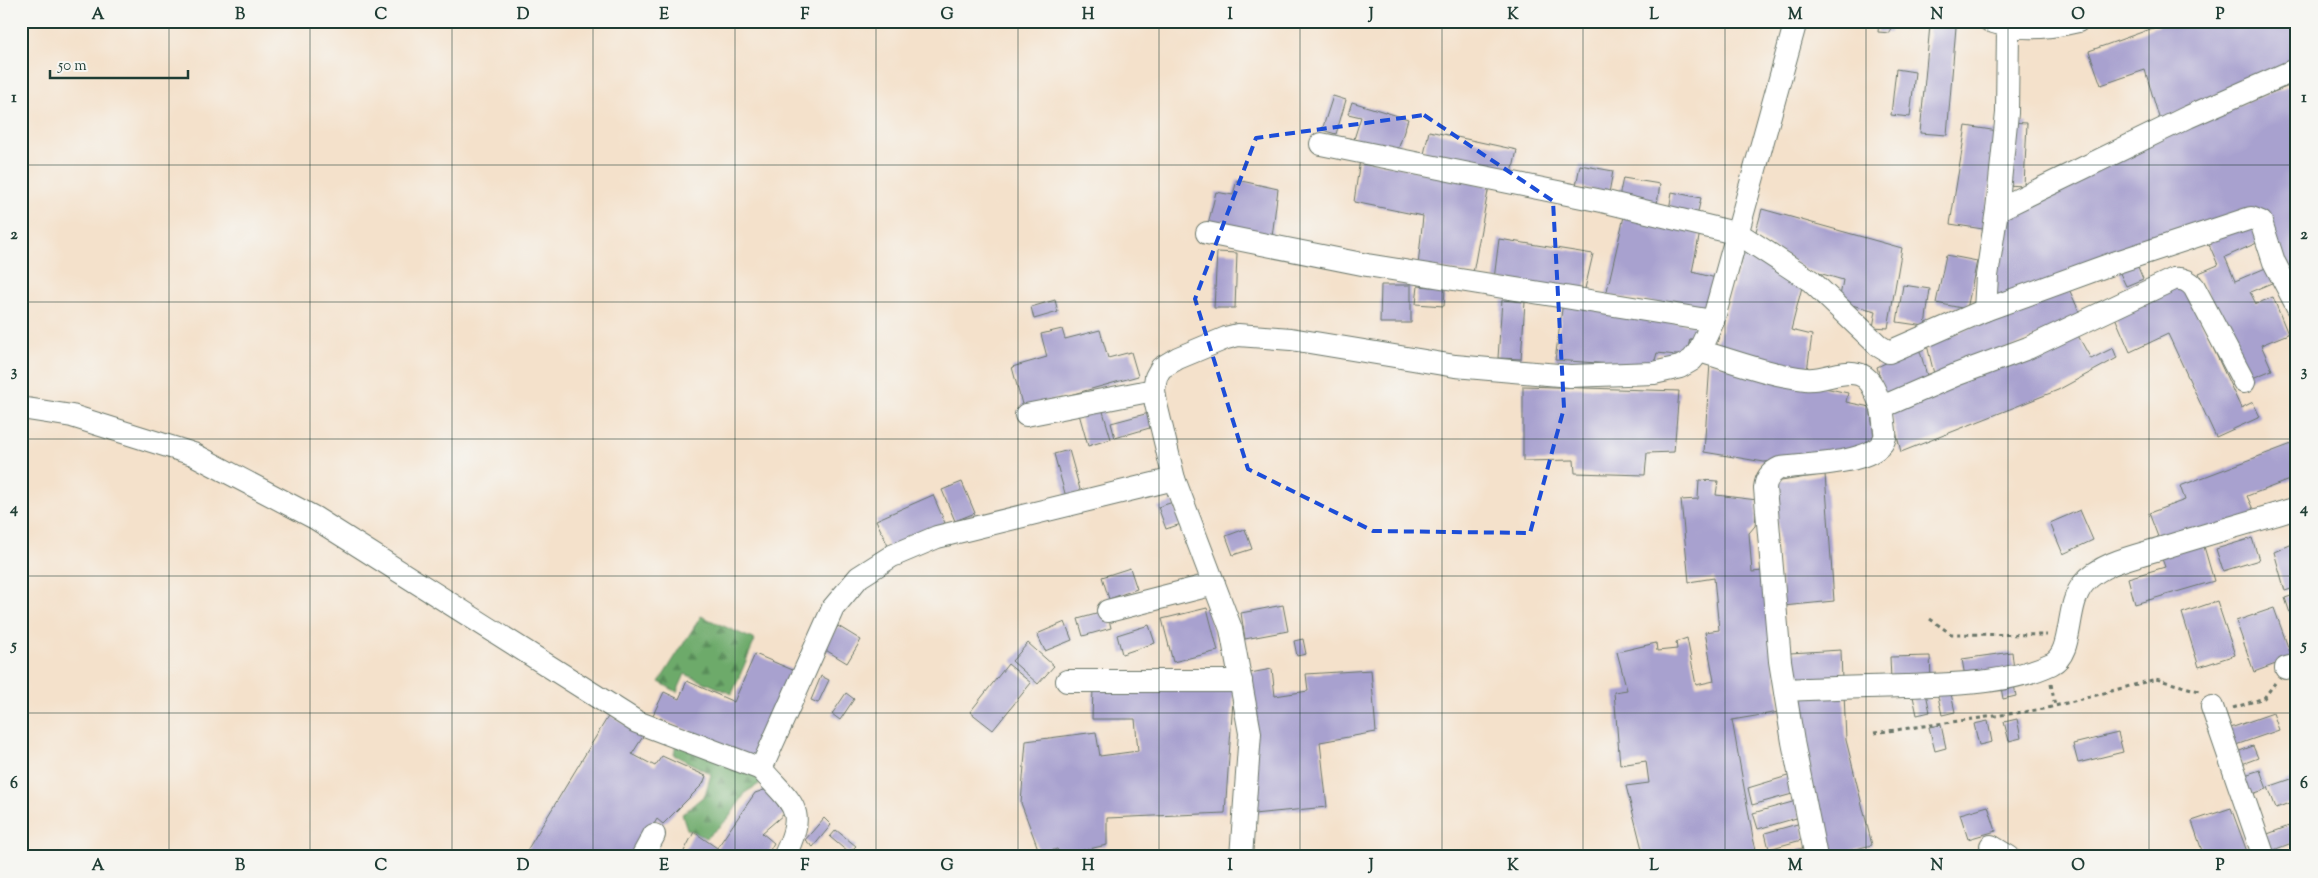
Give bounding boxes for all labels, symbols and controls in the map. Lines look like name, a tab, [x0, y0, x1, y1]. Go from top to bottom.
text: A	[92, 4, 105, 27]
text: B	[235, 4, 245, 27]
text: C	[375, 4, 388, 27]
text: D	[517, 4, 530, 27]
text: E	[659, 4, 669, 27]
text: F	[801, 4, 810, 27]
text: G	[940, 4, 954, 27]
text: H	[1082, 4, 1095, 27]
text: I	[1227, 4, 1233, 27]
text: J	[1367, 4, 1374, 27]
text: K	[1507, 4, 1519, 27]
text: L	[1649, 4, 1659, 27]
text: M	[1788, 4, 1803, 27]
text: N	[1931, 4, 1944, 27]
text: O	[2071, 4, 2085, 27]
text: P	[2215, 4, 2225, 27]
scale bar	[50, 48, 188, 80]
text: 50 m	[57, 56, 87, 77]
text: 1	[11, 87, 17, 110]
text: 1	[2301, 87, 2307, 110]
text: 2	[10, 224, 18, 247]
text: 2	[2300, 224, 2308, 247]
text: 3	[11, 361, 18, 384]
text: 3	[2301, 361, 2308, 384]
text: 4	[9, 498, 18, 521]
text: 4	[2299, 498, 2308, 521]
text: 5	[9, 635, 17, 658]
text: 5	[2299, 635, 2307, 658]
text: 6	[10, 773, 18, 796]
text: 6	[2300, 773, 2308, 796]
text: A	[92, 855, 105, 878]
text: B	[235, 855, 245, 878]
text: C	[375, 855, 388, 878]
text: D	[517, 855, 530, 878]
text: E	[659, 855, 669, 878]
text: F	[801, 855, 810, 878]
text: G	[940, 855, 954, 878]
text: H	[1082, 855, 1095, 878]
text: I	[1227, 855, 1233, 878]
text: J	[1367, 855, 1374, 878]
text: K	[1507, 855, 1519, 878]
text: L	[1649, 855, 1659, 878]
text: M	[1788, 855, 1803, 878]
text: N	[1931, 855, 1944, 878]
text: O	[2071, 855, 2085, 878]
text: P	[2215, 855, 2225, 878]

